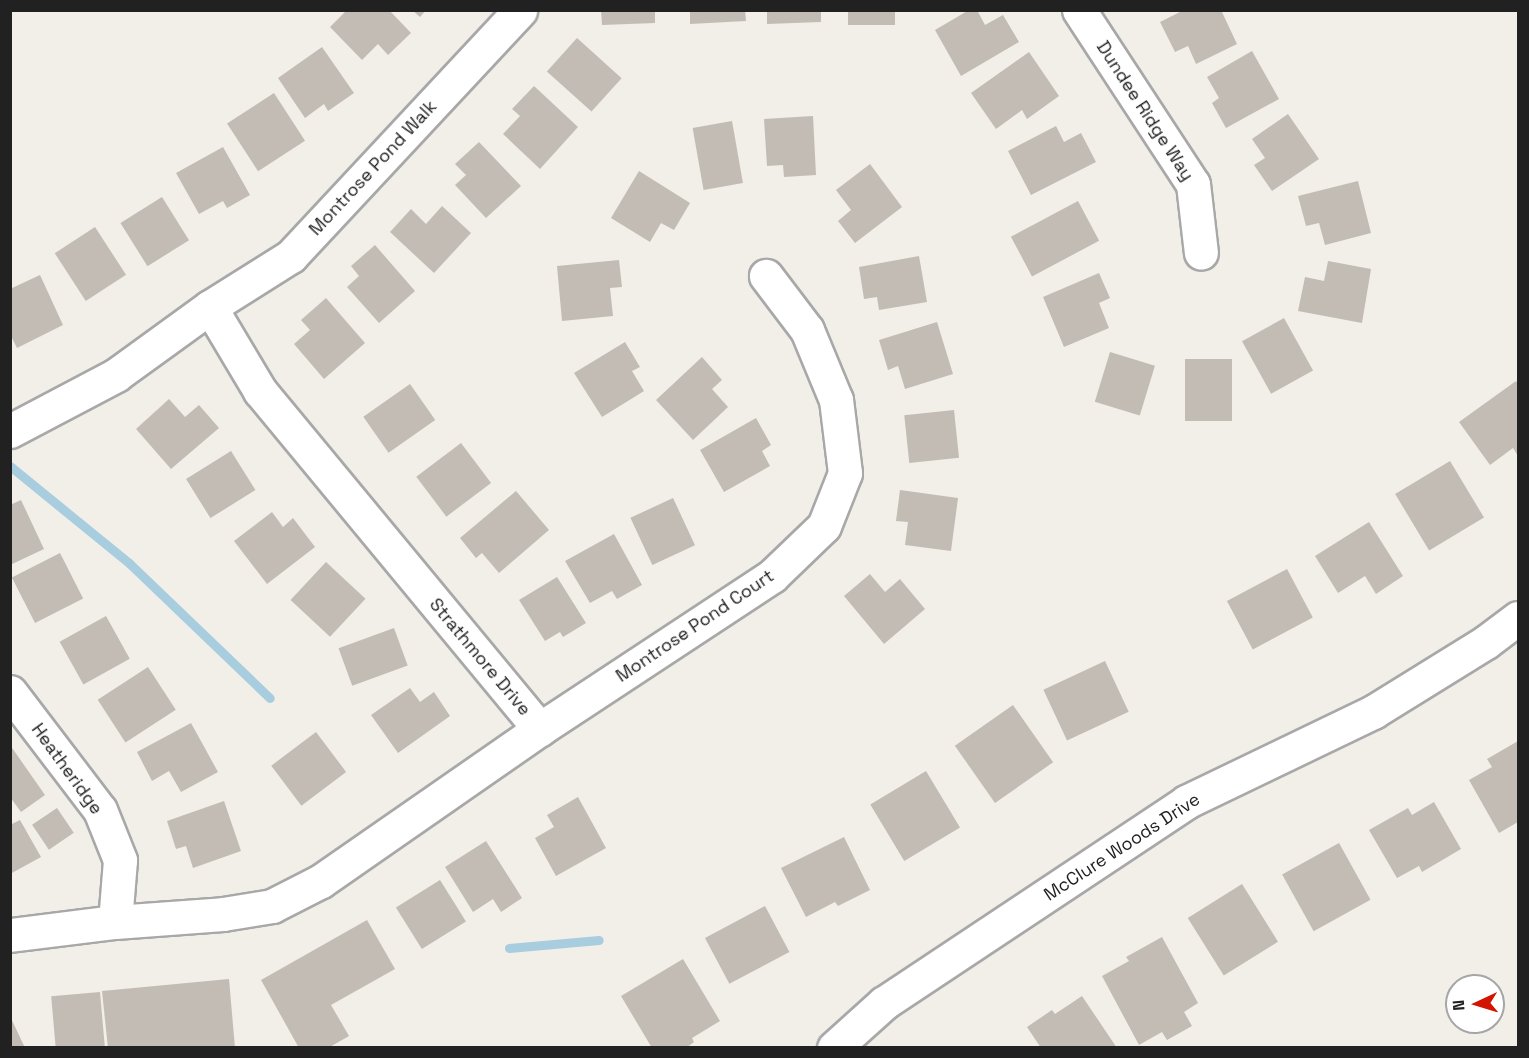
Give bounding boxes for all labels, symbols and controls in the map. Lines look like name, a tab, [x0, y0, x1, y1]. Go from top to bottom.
street label: Dundee Ridge Way	[1092, 37, 1198, 185]
street label: Montrose Pond Walk	[305, 96, 441, 240]
street label: Montrose Pond Court	[612, 565, 778, 687]
street label: Strathmore Drive	[425, 594, 535, 720]
street label: Heatheridge	[27, 719, 107, 819]
street label: McClure Woods Drive	[1040, 788, 1204, 906]
north arrow	[1445, 974, 1505, 1034]
text: N	[1448, 999, 1469, 1011]

